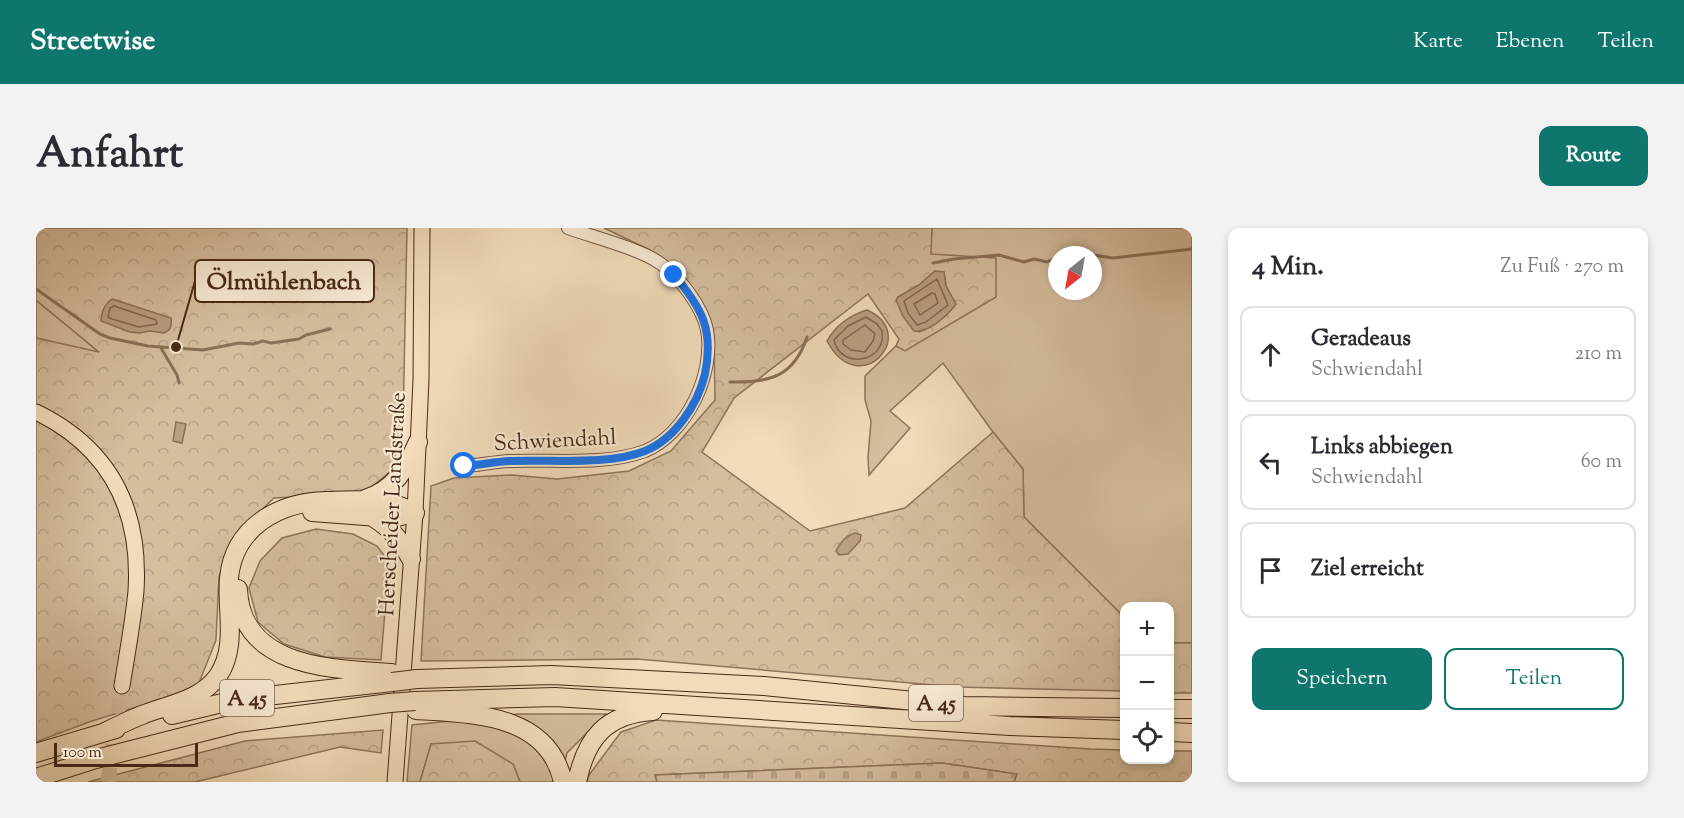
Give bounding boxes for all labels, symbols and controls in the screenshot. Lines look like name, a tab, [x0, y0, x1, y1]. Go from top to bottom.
text: Streetwise	[30, 22, 155, 62]
text: Karte	[1413, 27, 1463, 57]
text: Ebenen	[1496, 27, 1564, 57]
text: Teilen	[1597, 27, 1654, 57]
text: Anfahrt	[36, 126, 183, 186]
button: Route	[1539, 126, 1648, 186]
north arrow	[1048, 246, 1102, 300]
text: 4 Min.	[1252, 249, 1324, 286]
text: Zu Fuß · 270 m	[1500, 253, 1624, 282]
callout: Ölmühlenbach	[195, 260, 374, 302]
route end	[660, 261, 686, 287]
text: Ölmühlenbach	[207, 266, 362, 300]
text: Geradeaus	[1311, 324, 1411, 356]
icon: ahead	[1254, 338, 1287, 371]
text: 210 m	[1575, 340, 1622, 369]
text: Schwiendahl	[1311, 356, 1423, 385]
street label: Herscheider Landstraße	[372, 392, 416, 617]
street label: Schwiendahl	[493, 423, 617, 461]
text: Links abbiegen	[1311, 432, 1453, 464]
icon: left	[1254, 446, 1287, 479]
text: 60 m	[1581, 448, 1622, 477]
route start	[450, 452, 476, 478]
text: Schwiendahl	[1311, 464, 1423, 493]
icon: arrive	[1254, 554, 1287, 587]
text: Ziel erreicht	[1311, 554, 1424, 586]
map controls	[1120, 602, 1174, 764]
button: +	[1120, 602, 1174, 656]
button: Speichern	[1252, 648, 1432, 710]
button: Teilen	[1444, 648, 1624, 710]
button: −	[1120, 656, 1174, 710]
road number: A 45	[220, 680, 274, 716]
road number: A 45	[909, 685, 963, 721]
button: locate	[1120, 710, 1174, 764]
scale bar	[54, 740, 198, 768]
text: 100 m	[63, 742, 102, 765]

